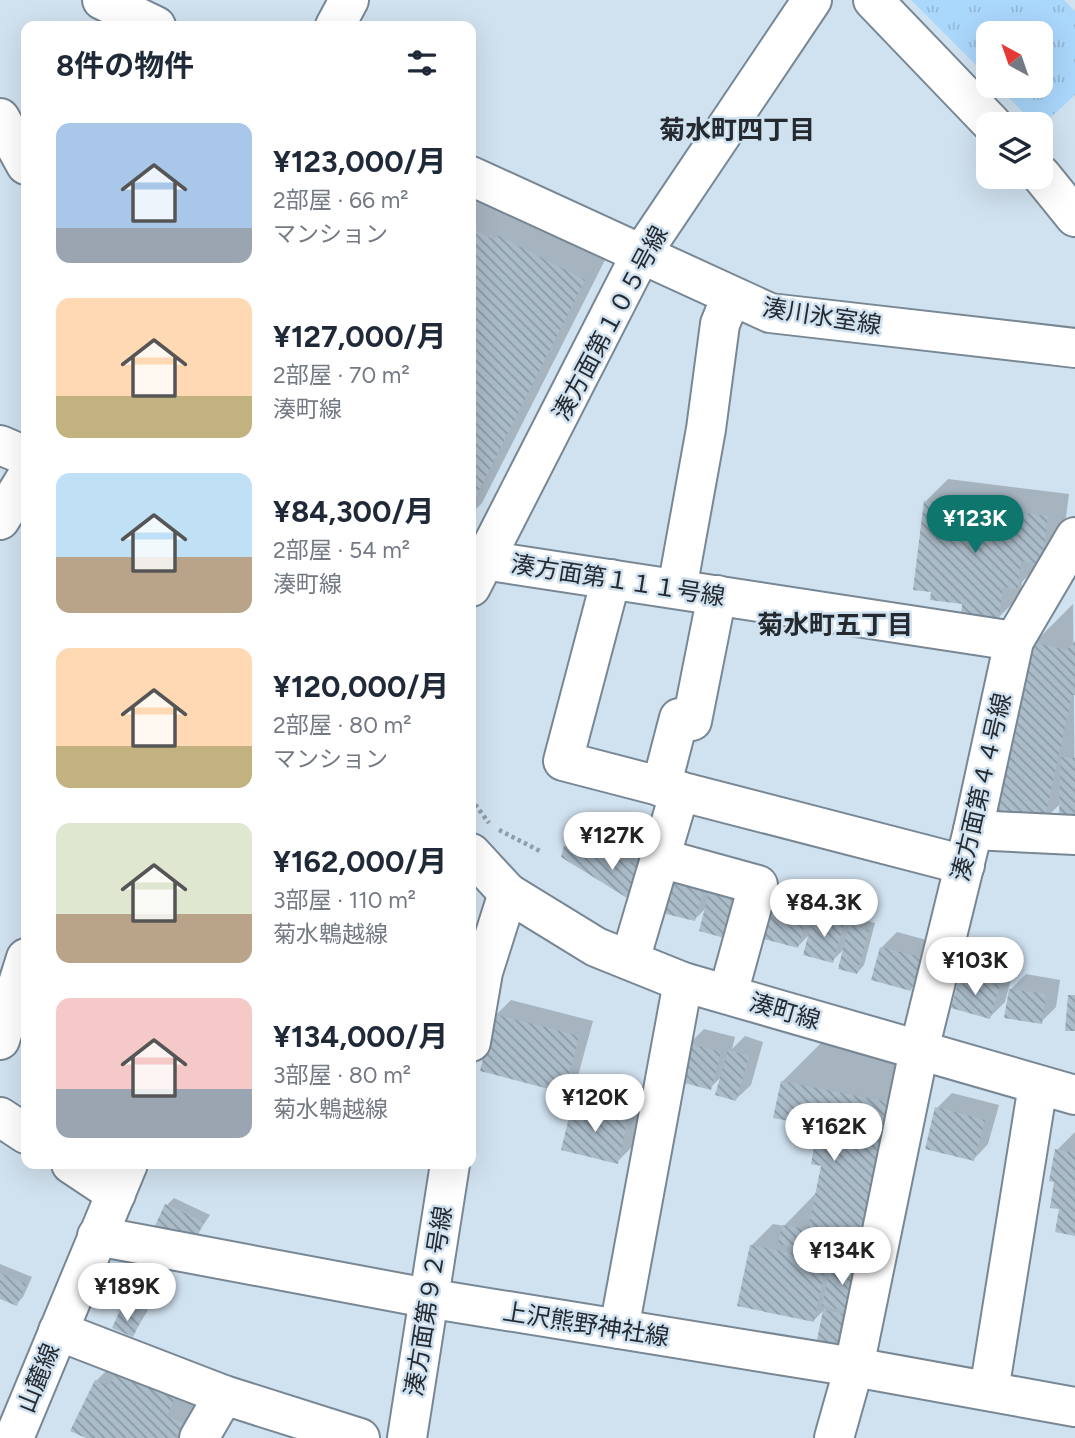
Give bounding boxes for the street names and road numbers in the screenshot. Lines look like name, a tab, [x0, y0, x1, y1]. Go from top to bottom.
street label: 湊方面第１０５号線	[546, 221, 674, 425]
street label: 湊川氷室線	[760, 292, 884, 340]
street label: 湊方面第１１１号線	[509, 549, 727, 611]
street label: 湊方面第４４号線	[945, 690, 1017, 884]
street label: 湊町線	[746, 987, 824, 1035]
street label: 湊方面第９２号線	[399, 1204, 457, 1398]
street label: 上沢熊野神社線	[501, 1297, 671, 1351]
street label: 山麓線	[11, 1339, 65, 1417]

